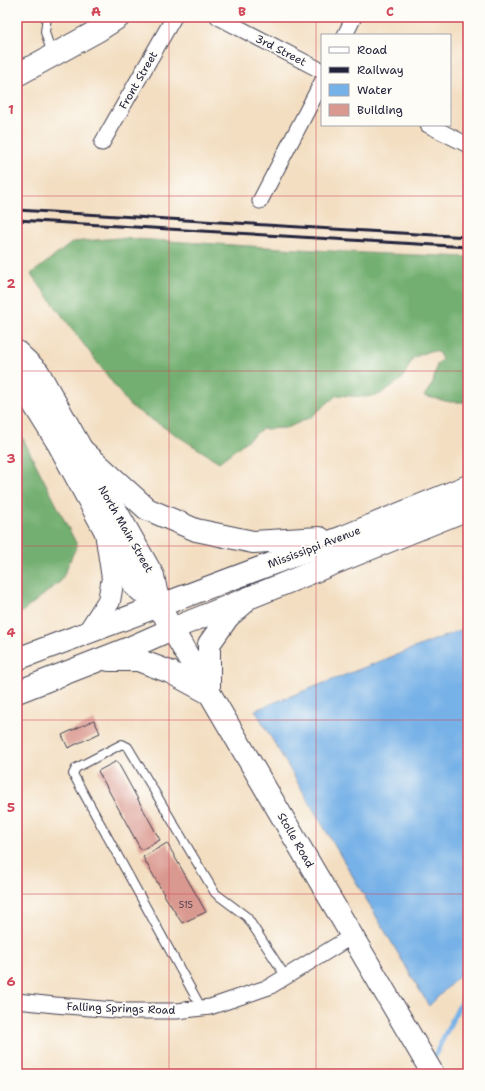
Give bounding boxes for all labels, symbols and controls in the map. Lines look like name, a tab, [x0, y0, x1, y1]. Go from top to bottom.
text: A	[91, 3, 101, 20]
text: B	[238, 3, 246, 20]
text: C	[386, 3, 394, 20]
street label: 3rd Street	[253, 31, 309, 70]
legend	[321, 34, 451, 126]
text: Road	[357, 42, 388, 58]
street label: Front Street	[116, 48, 161, 112]
text: Railway	[357, 62, 404, 78]
text: Water	[357, 82, 393, 98]
text: 1	[8, 101, 14, 118]
text: Building	[357, 102, 403, 118]
text: 2	[6, 275, 16, 292]
text: 3	[6, 450, 16, 467]
street label: North Main Street	[95, 483, 157, 576]
street label: Mississippi Avenue	[266, 523, 363, 572]
text: 4	[6, 624, 16, 641]
text: 5	[7, 799, 15, 816]
street label: Stolle Road	[274, 810, 317, 871]
house number: 515	[179, 899, 193, 911]
text: 6	[6, 973, 16, 990]
street label: Falling Springs Road	[66, 999, 176, 1018]

